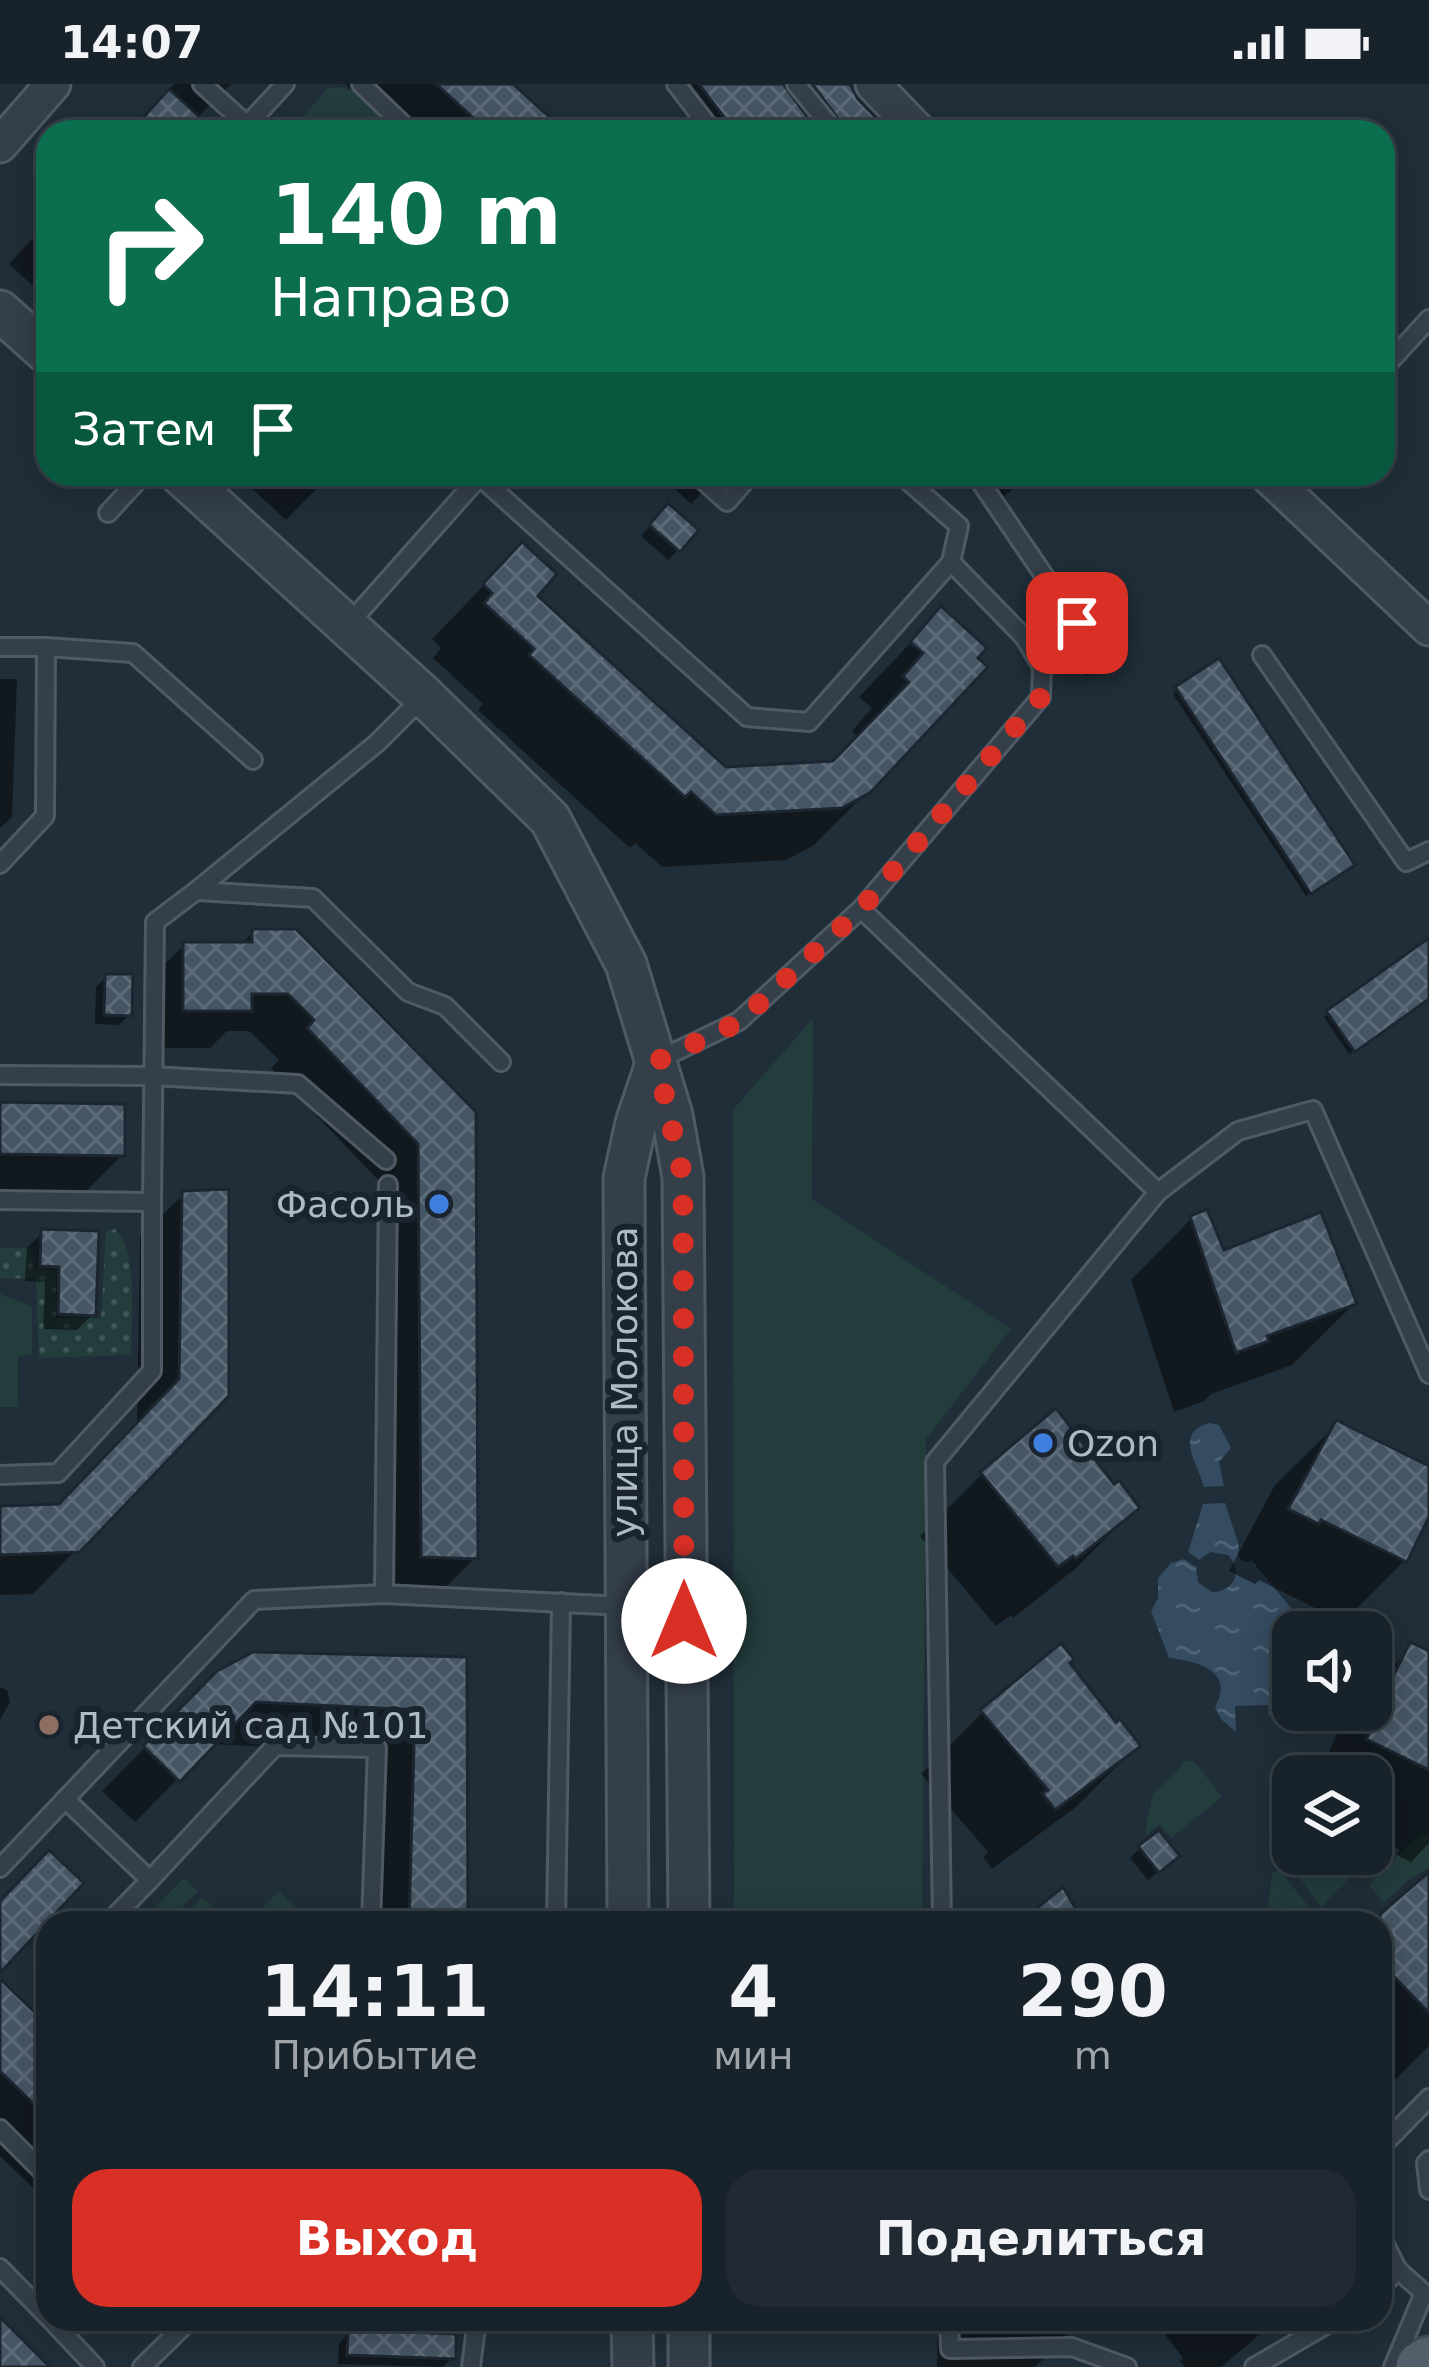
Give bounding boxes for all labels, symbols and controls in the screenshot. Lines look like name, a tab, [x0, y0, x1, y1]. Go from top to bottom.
text: 14:07	[60, 16, 203, 69]
text: 140 m	[270, 166, 562, 264]
icon: right	[72, 168, 228, 324]
text: Направо	[270, 266, 511, 329]
icon: arrive	[240, 396, 306, 462]
text: Затем	[72, 403, 216, 456]
pin	[1026, 572, 1128, 674]
icon: arrive	[1044, 590, 1110, 656]
place label: Фасоль	[276, 1184, 415, 1225]
marker: Фасоль	[426, 1191, 452, 1217]
street label: улица Молокова	[604, 1227, 645, 1537]
place label: Ozon	[1067, 1423, 1159, 1464]
marker: Ozon	[1030, 1430, 1056, 1456]
position arrow	[621, 1558, 747, 1684]
map controls	[1272, 1611, 1392, 1875]
button: sound	[1272, 1611, 1392, 1731]
place label: Детский сад №101	[73, 1705, 428, 1746]
marker: Детский сад №101	[36, 1712, 62, 1738]
button: layers	[1272, 1755, 1392, 1875]
text: 14:11	[260, 1949, 489, 2033]
text: 4	[728, 1949, 778, 2033]
text: 290	[1018, 1949, 1168, 2033]
text: Прибытие	[271, 2033, 478, 2078]
text: мин	[713, 2033, 794, 2078]
text: m	[1074, 2033, 1112, 2078]
button: Выход	[72, 2169, 702, 2307]
button: Поделиться	[726, 2169, 1356, 2307]

